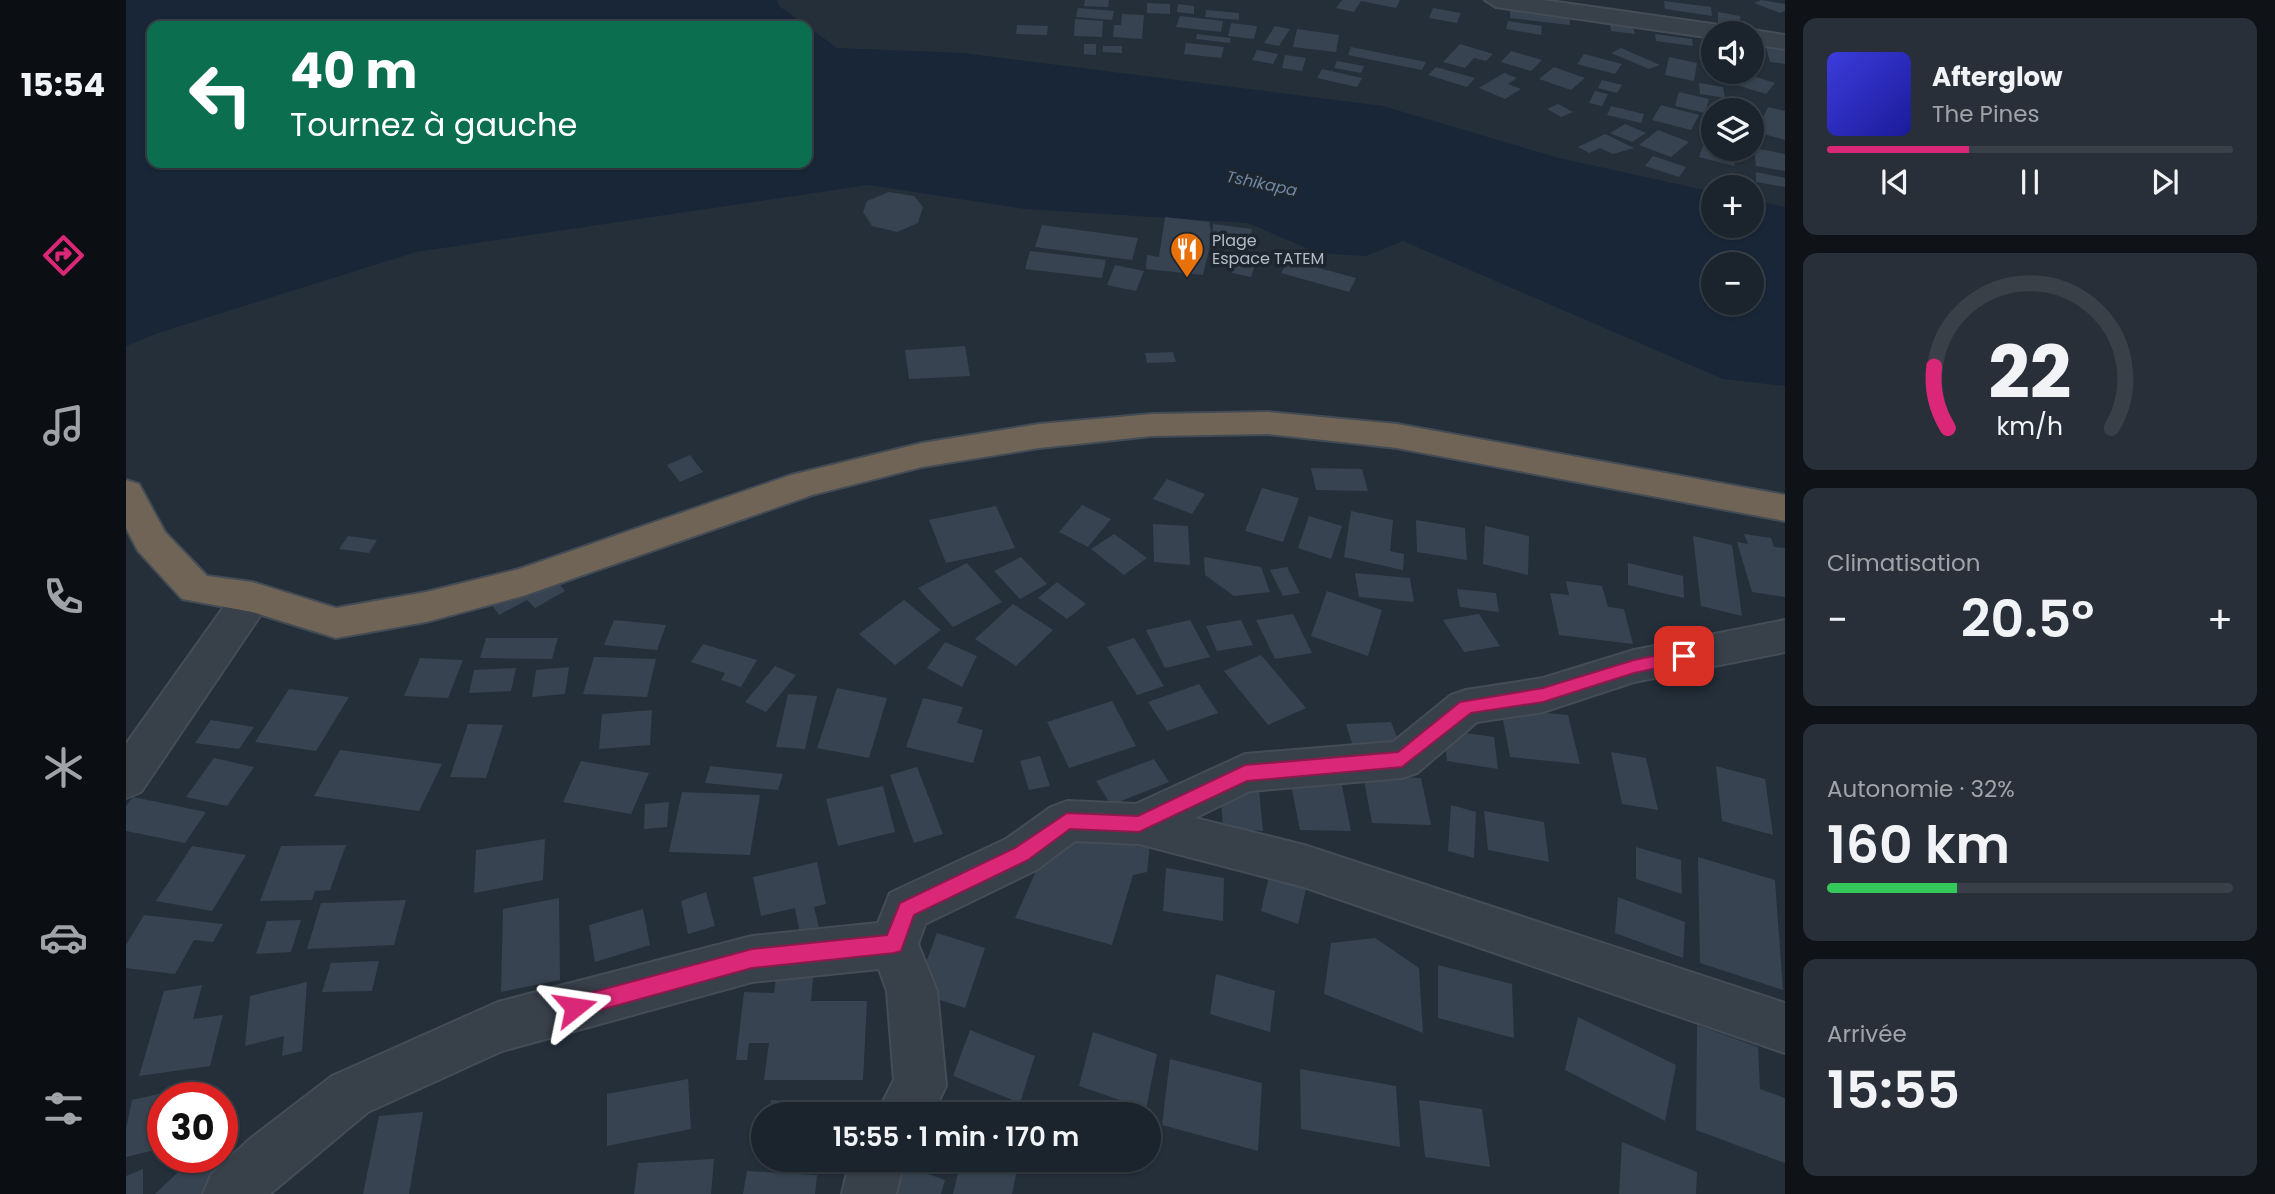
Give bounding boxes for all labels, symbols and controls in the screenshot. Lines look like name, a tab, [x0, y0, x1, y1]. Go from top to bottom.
map controls	[1701, 21, 1764, 315]
button: sound	[1701, 21, 1764, 84]
text: 40 m	[290, 37, 417, 105]
icon: left	[175, 49, 266, 140]
text: Afterglow	[1932, 59, 2063, 95]
text: 15:54	[21, 62, 105, 107]
button: layers	[1701, 98, 1764, 161]
text: The Pines	[1932, 98, 2040, 130]
text: Tournez à gauche	[290, 102, 577, 147]
icon: previous	[1876, 163, 1914, 201]
icon: pause	[2011, 163, 2049, 201]
icon: next	[2146, 163, 2184, 201]
water label: Tshikapa	[1224, 165, 1300, 202]
button: +	[1701, 175, 1764, 238]
place label: Plage Espace TATEM	[1212, 229, 1324, 270]
restaurant icon: Plage Espace TATEM	[1168, 230, 1206, 279]
icon: directions	[39, 231, 88, 280]
button: −	[1701, 252, 1764, 315]
text: 22	[1988, 322, 2072, 423]
icon: music	[39, 401, 88, 450]
text: km/h	[1997, 409, 2063, 444]
text: Climatisation	[1827, 547, 1980, 579]
icon: phone	[39, 572, 88, 621]
text: 20.5°	[1961, 582, 2094, 655]
text: −	[1827, 593, 1848, 646]
text: +	[2207, 593, 2233, 646]
pin	[1654, 626, 1714, 686]
icon: arrive	[1665, 637, 1703, 675]
icon: climate	[39, 743, 88, 792]
text: Autonomie · 32%	[1827, 773, 2015, 805]
text: 160 km	[1827, 808, 2010, 881]
icon: car	[39, 913, 88, 962]
position arrow	[538, 970, 612, 1044]
text: Arrivée	[1827, 1018, 1907, 1050]
text: 15:55	[1827, 1053, 1960, 1126]
speed limit sign: 30	[147, 1082, 238, 1173]
icon: filters	[39, 1084, 88, 1133]
text: 15:55 · 1 min · 170 m	[833, 1119, 1079, 1155]

